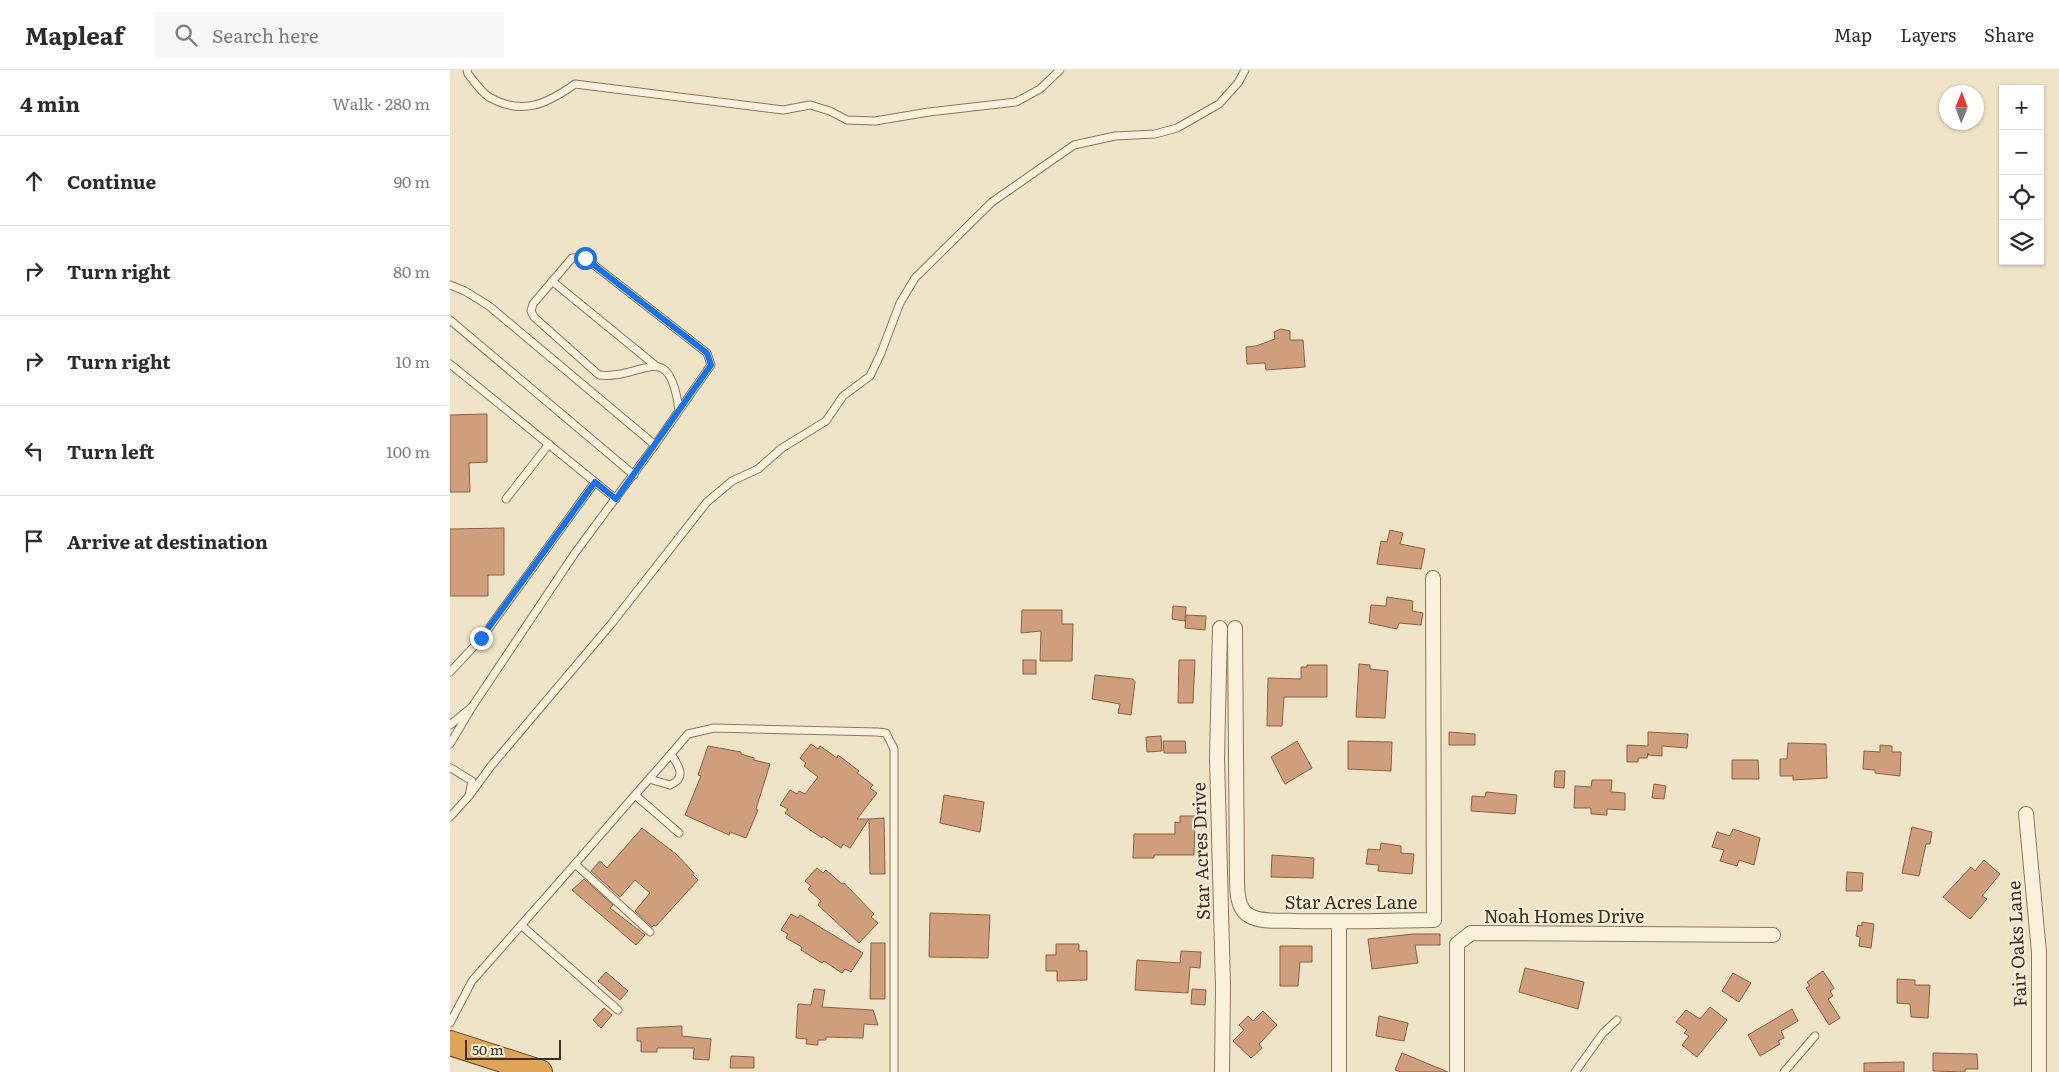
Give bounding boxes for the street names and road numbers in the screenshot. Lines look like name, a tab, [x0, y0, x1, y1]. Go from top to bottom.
street label: Star Acres Drive	[1184, 782, 1216, 920]
street label: Fair Oaks Lane	[1999, 880, 2033, 1008]
street label: Star Acres Lane	[1285, 888, 1417, 915]
street label: Noah Homes Drive	[1484, 902, 1644, 929]

